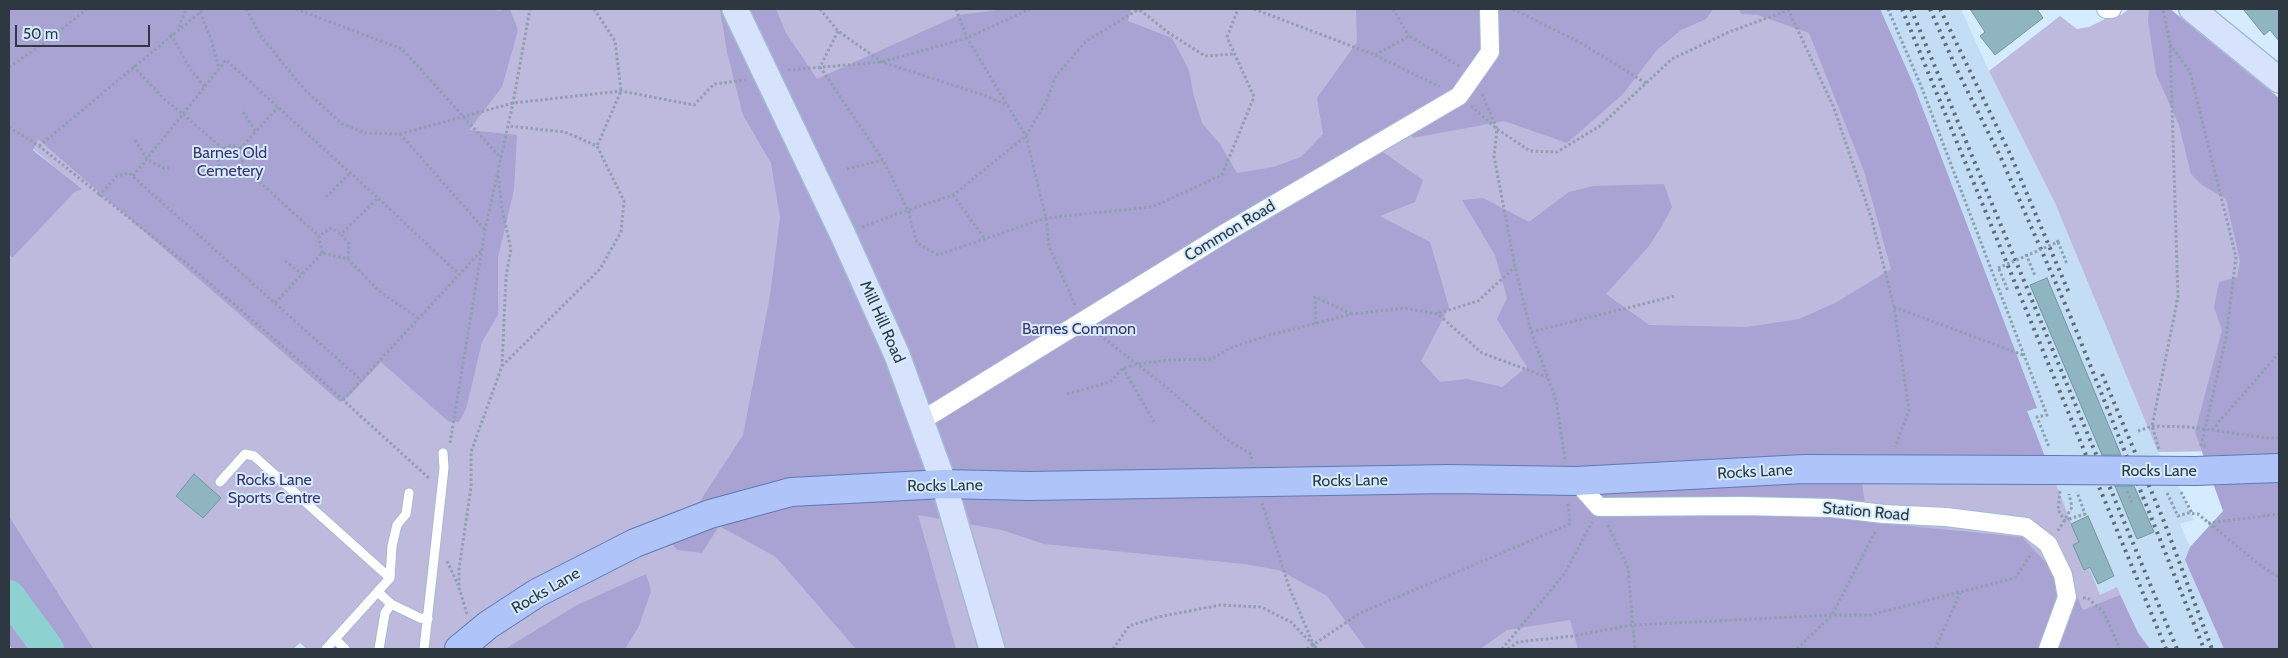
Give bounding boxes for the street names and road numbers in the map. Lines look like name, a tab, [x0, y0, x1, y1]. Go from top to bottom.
street label: Common Road	[1181, 196, 1279, 266]
street label: Mill Hill Road	[855, 278, 909, 366]
street label: Rocks Lane	[1717, 460, 1793, 484]
street label: Rocks Lane	[2121, 461, 2197, 481]
street label: Rocks Lane	[1312, 471, 1388, 491]
street label: Rocks Lane	[907, 476, 983, 496]
street label: Station Road	[1822, 499, 1910, 525]
street label: Rocks Lane	[508, 564, 584, 618]

